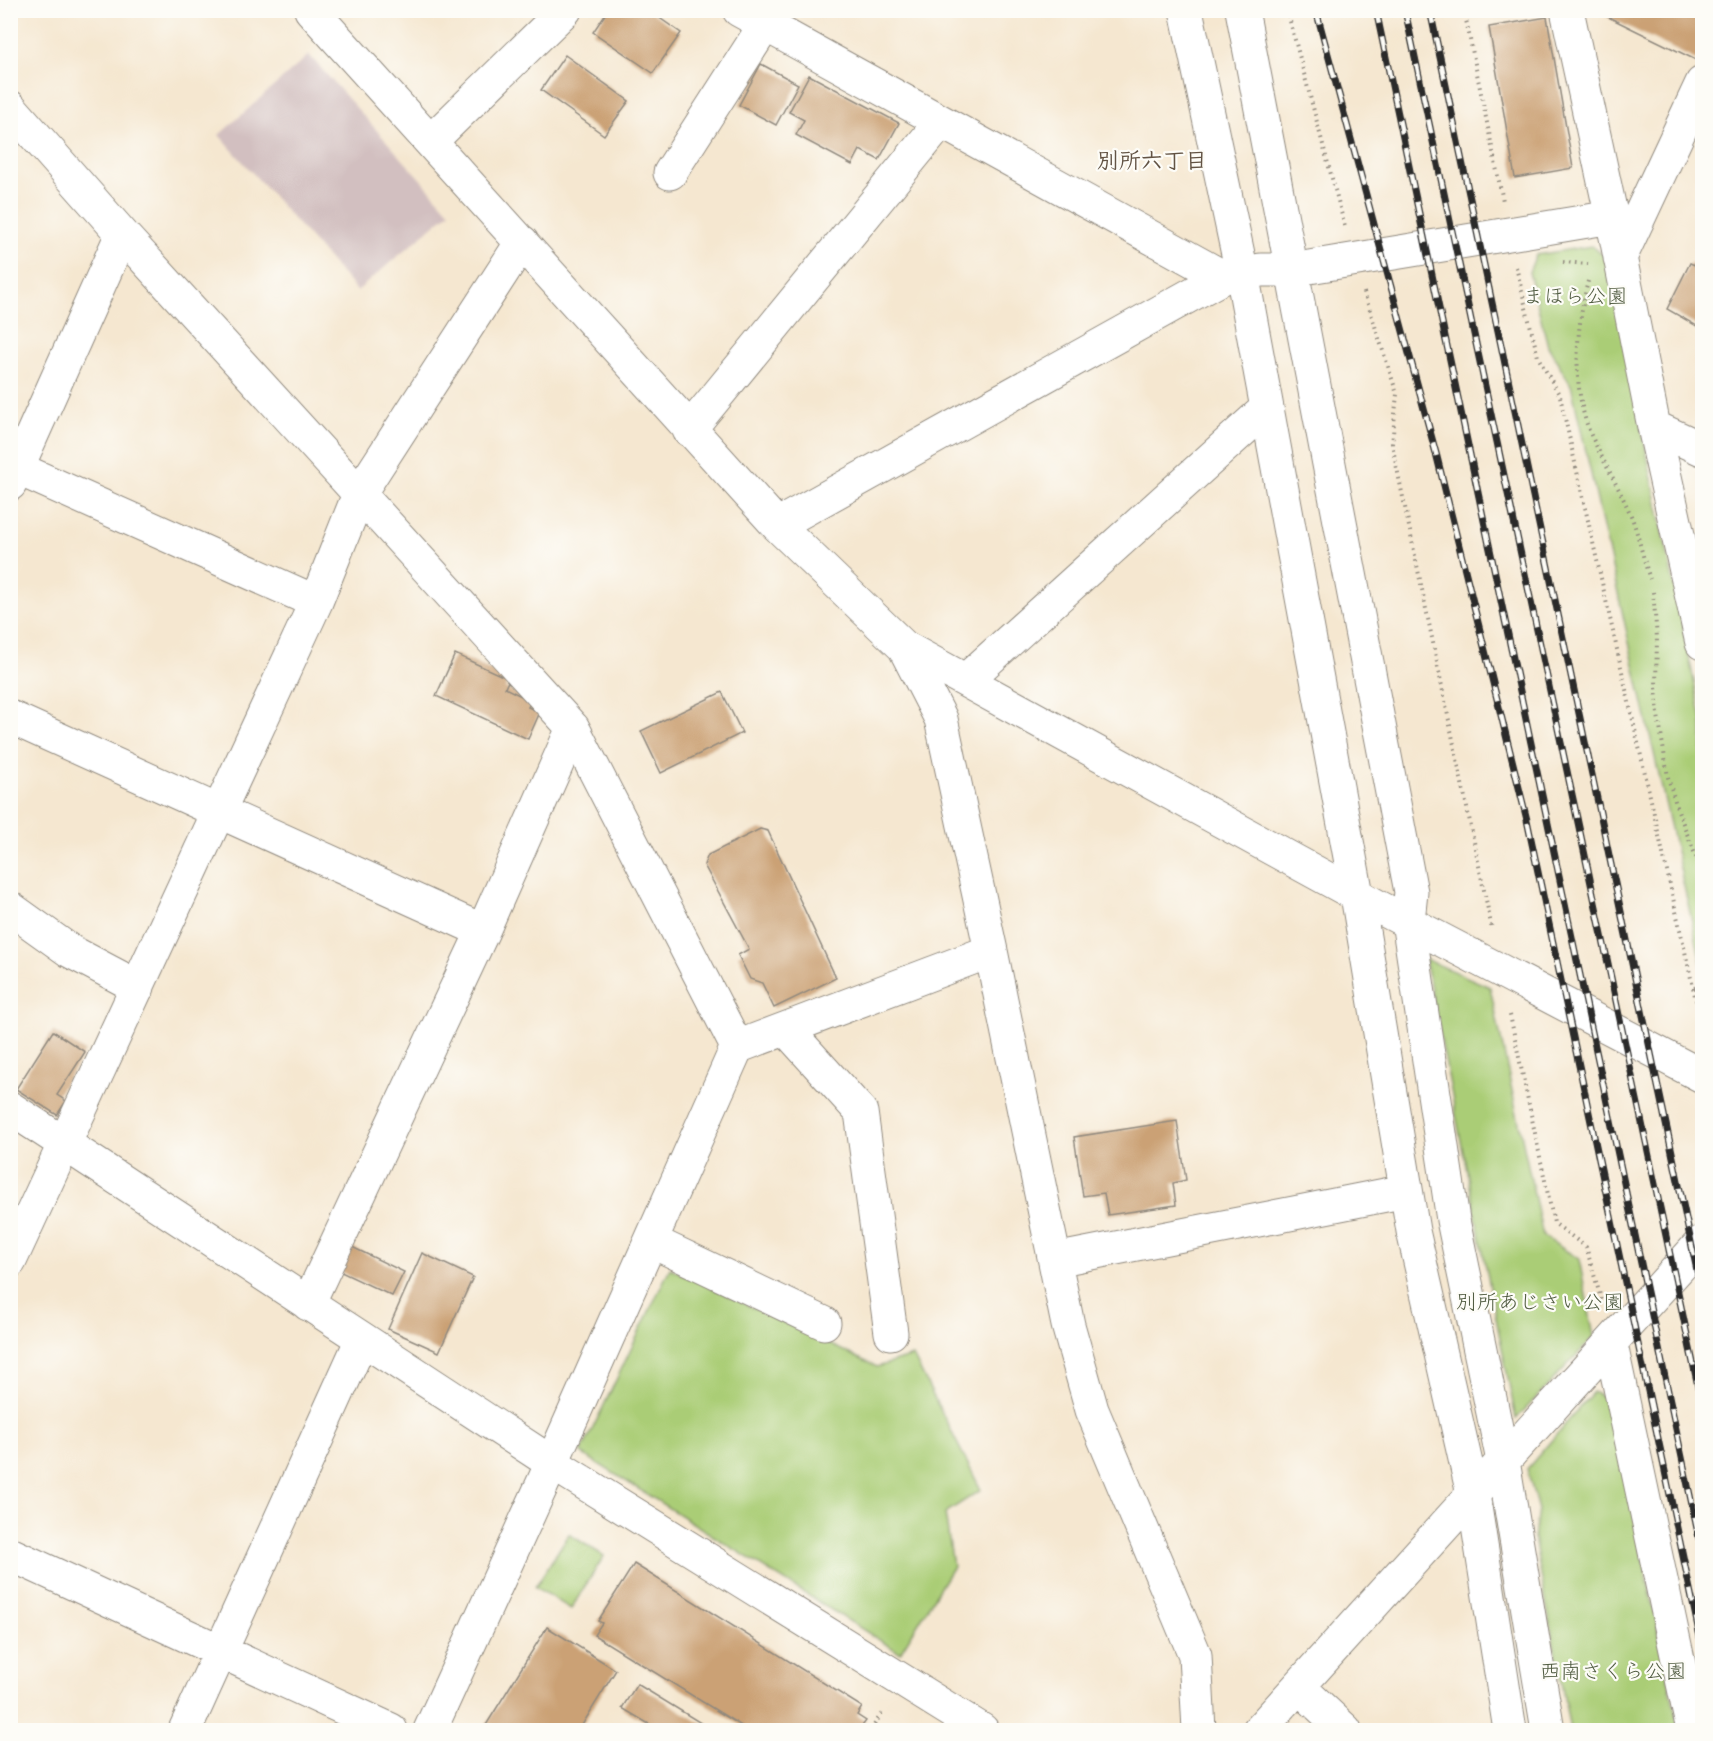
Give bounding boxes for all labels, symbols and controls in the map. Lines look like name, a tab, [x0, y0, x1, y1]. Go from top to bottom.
district label: 別所六丁目	[1097, 147, 1207, 175]
park label: まほら公園	[1523, 283, 1628, 309]
park label: 別所あじさい公園	[1456, 1289, 1624, 1315]
park label: 西南さくら公園	[1540, 1658, 1687, 1684]

